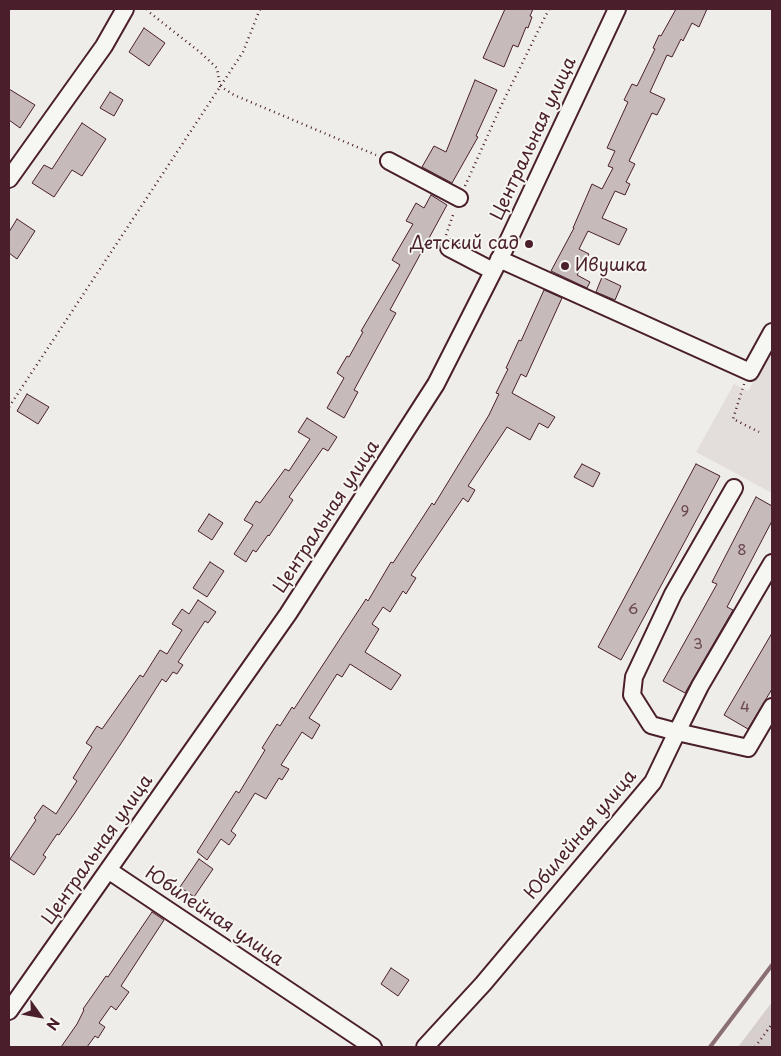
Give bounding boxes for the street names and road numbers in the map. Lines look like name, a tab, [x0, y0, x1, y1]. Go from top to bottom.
street label: Центральная улица	[487, 54, 581, 224]
street label: Центральная улица	[270, 437, 384, 597]
street label: Юбилейная улица	[521, 766, 641, 904]
street label: Центральная улица	[38, 771, 158, 929]
street label: Юбилейная улица	[141, 863, 287, 971]

